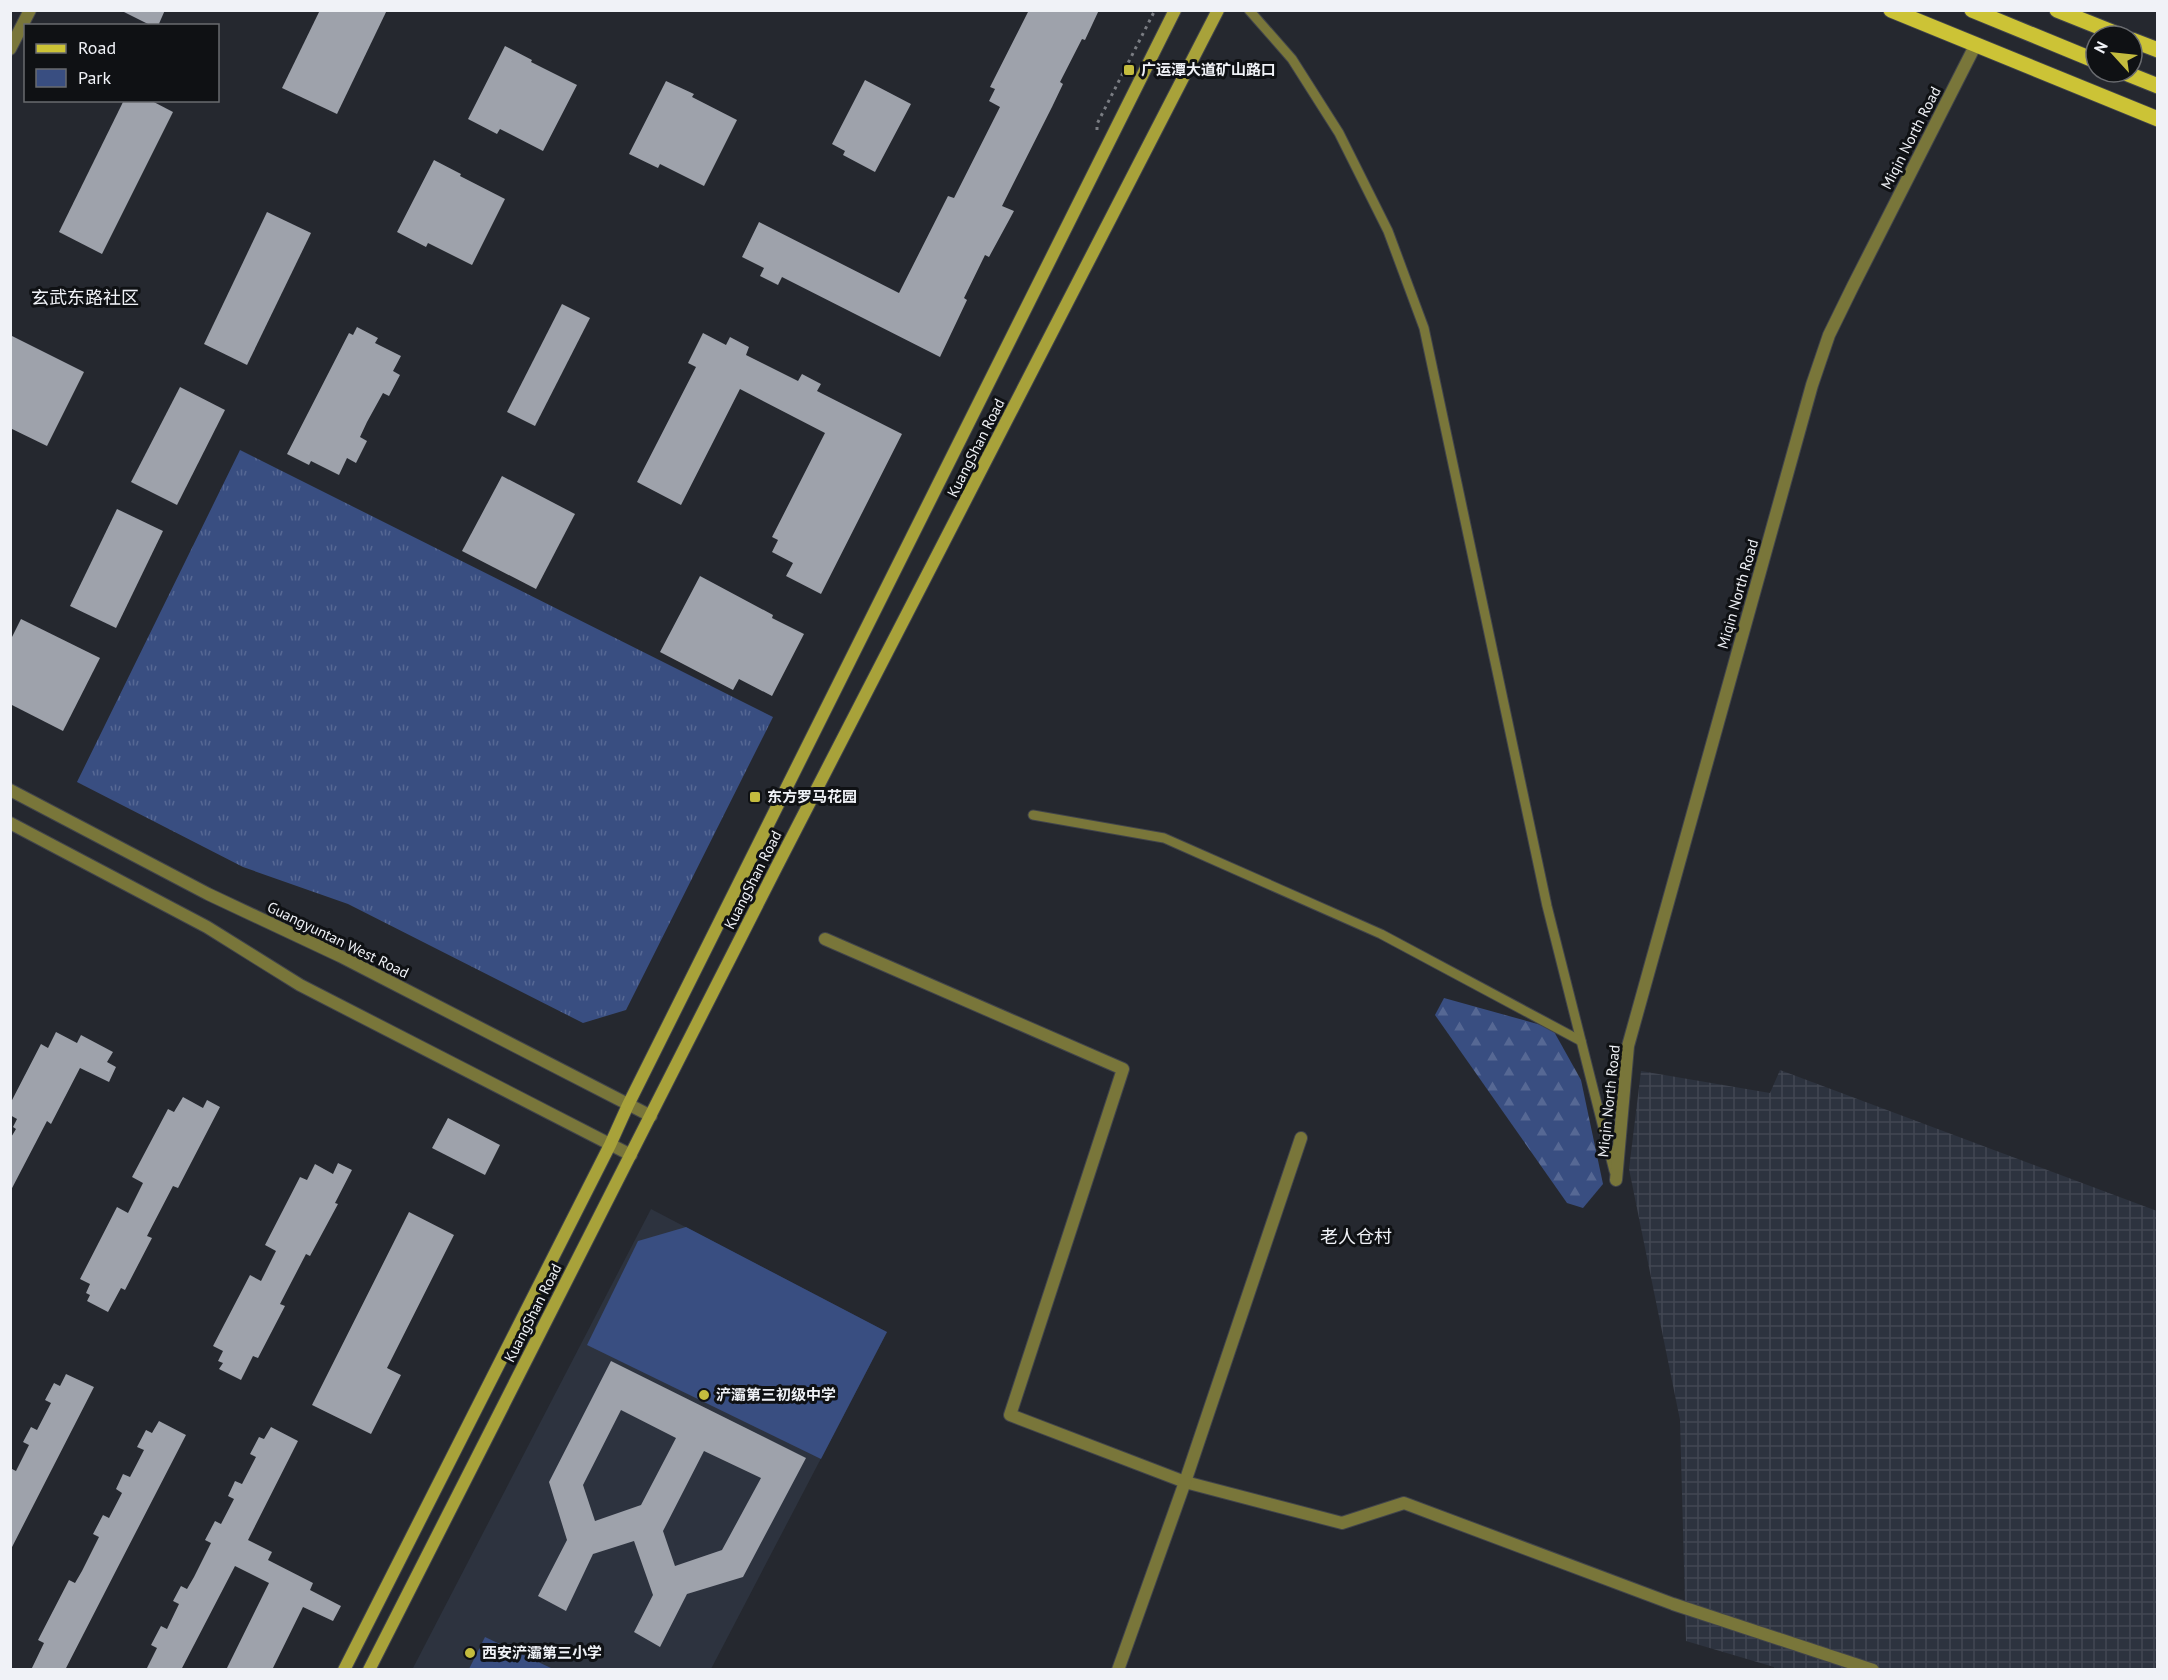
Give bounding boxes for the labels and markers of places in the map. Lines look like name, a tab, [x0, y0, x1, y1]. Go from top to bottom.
place label: 广运潭大道矿山路口	[1141, 60, 1276, 79]
marker: 广运潭大道矿山路口	[1122, 63, 1136, 77]
place label: 东方罗马花园	[767, 787, 857, 806]
marker: 东方罗马花园	[748, 790, 762, 804]
place label: 浐灞第三初级中学	[716, 1385, 836, 1404]
marker: 浐灞第三初级中学	[697, 1388, 711, 1402]
place label: 西安浐灞第三小学	[482, 1643, 602, 1662]
marker: 西安浐灞第三小学	[463, 1646, 477, 1660]

